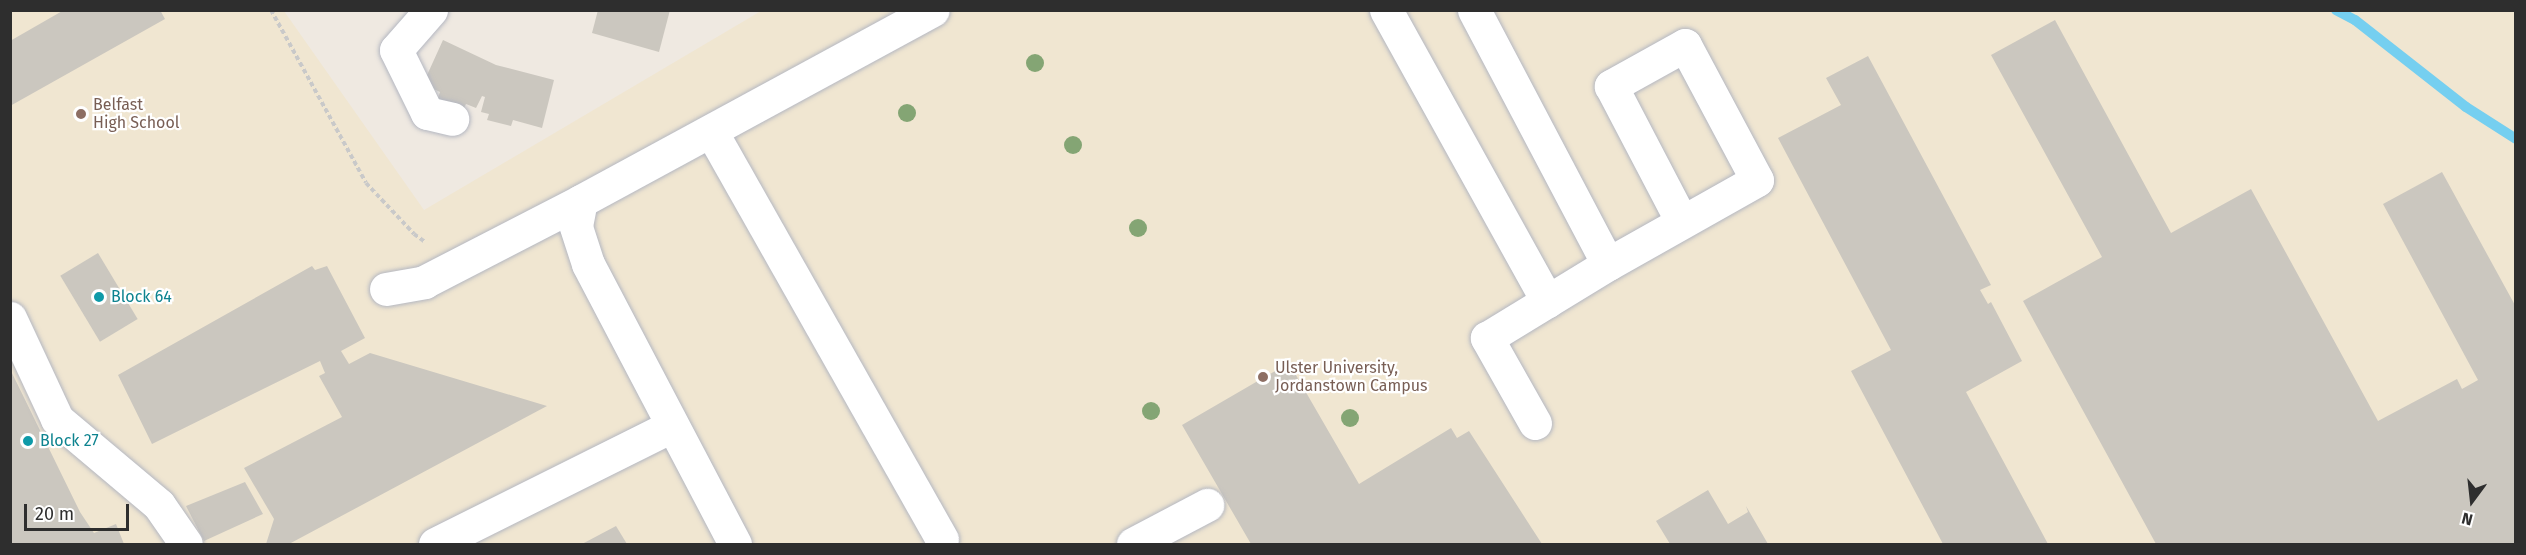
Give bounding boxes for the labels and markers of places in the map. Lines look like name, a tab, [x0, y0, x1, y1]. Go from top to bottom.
place label: Belfast High School	[93, 95, 179, 133]
marker: Belfast High School	[74, 107, 88, 121]
place label: Block 64	[111, 287, 172, 307]
marker: Block 64	[92, 290, 106, 304]
place label: Ulster University, Jordanstown Campus	[1275, 358, 1428, 396]
marker: Ulster University, Jordanstown Campus	[1256, 370, 1270, 384]
place label: Block 27	[40, 431, 99, 451]
marker: Block 27	[21, 434, 35, 448]

